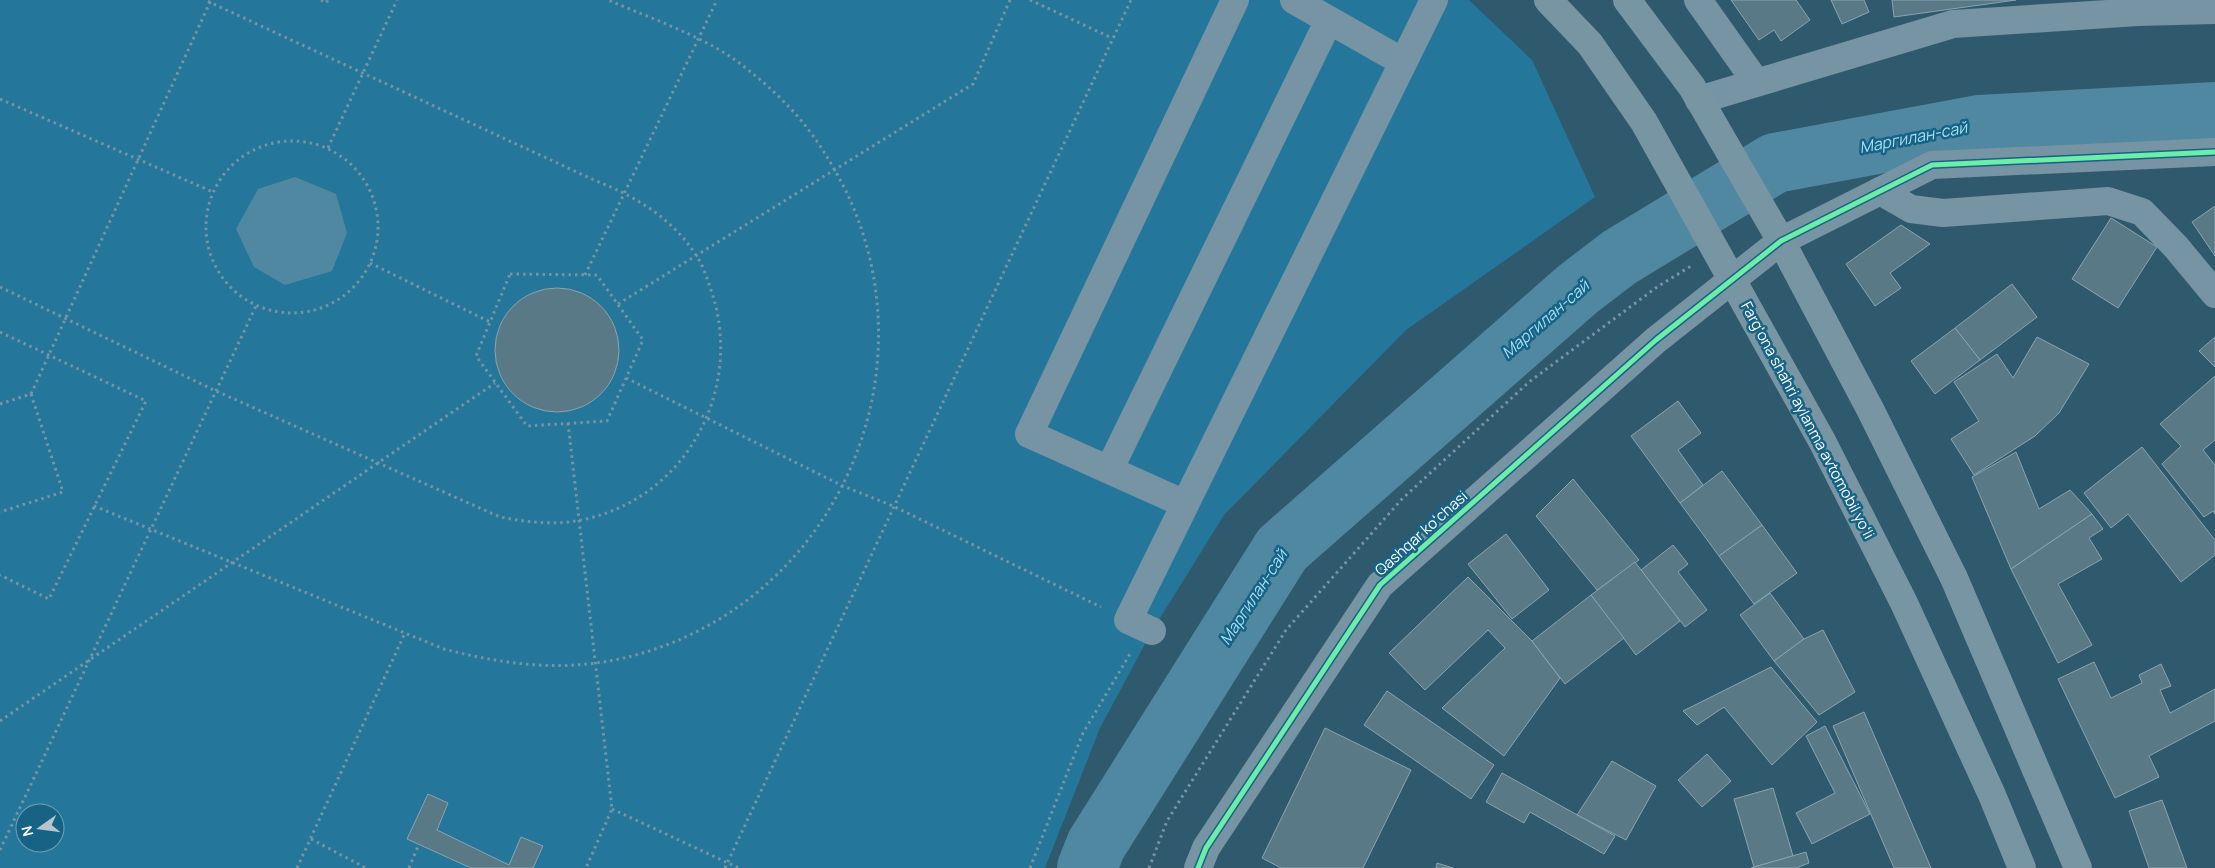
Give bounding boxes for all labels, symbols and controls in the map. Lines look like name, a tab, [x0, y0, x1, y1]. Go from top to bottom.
water label: Маргилан-сай	[1857, 115, 1971, 158]
water label: Маргилан-сай	[1496, 274, 1595, 363]
street label: Fargʻona shahri aylanma avtomobil yoʻli	[1736, 298, 1880, 542]
street label: Qashqar koʻchasi	[1370, 486, 1472, 580]
water label: Маргилан-сай	[1214, 544, 1293, 649]
north arrow	[15, 803, 65, 853]
text: N	[16, 824, 37, 838]

